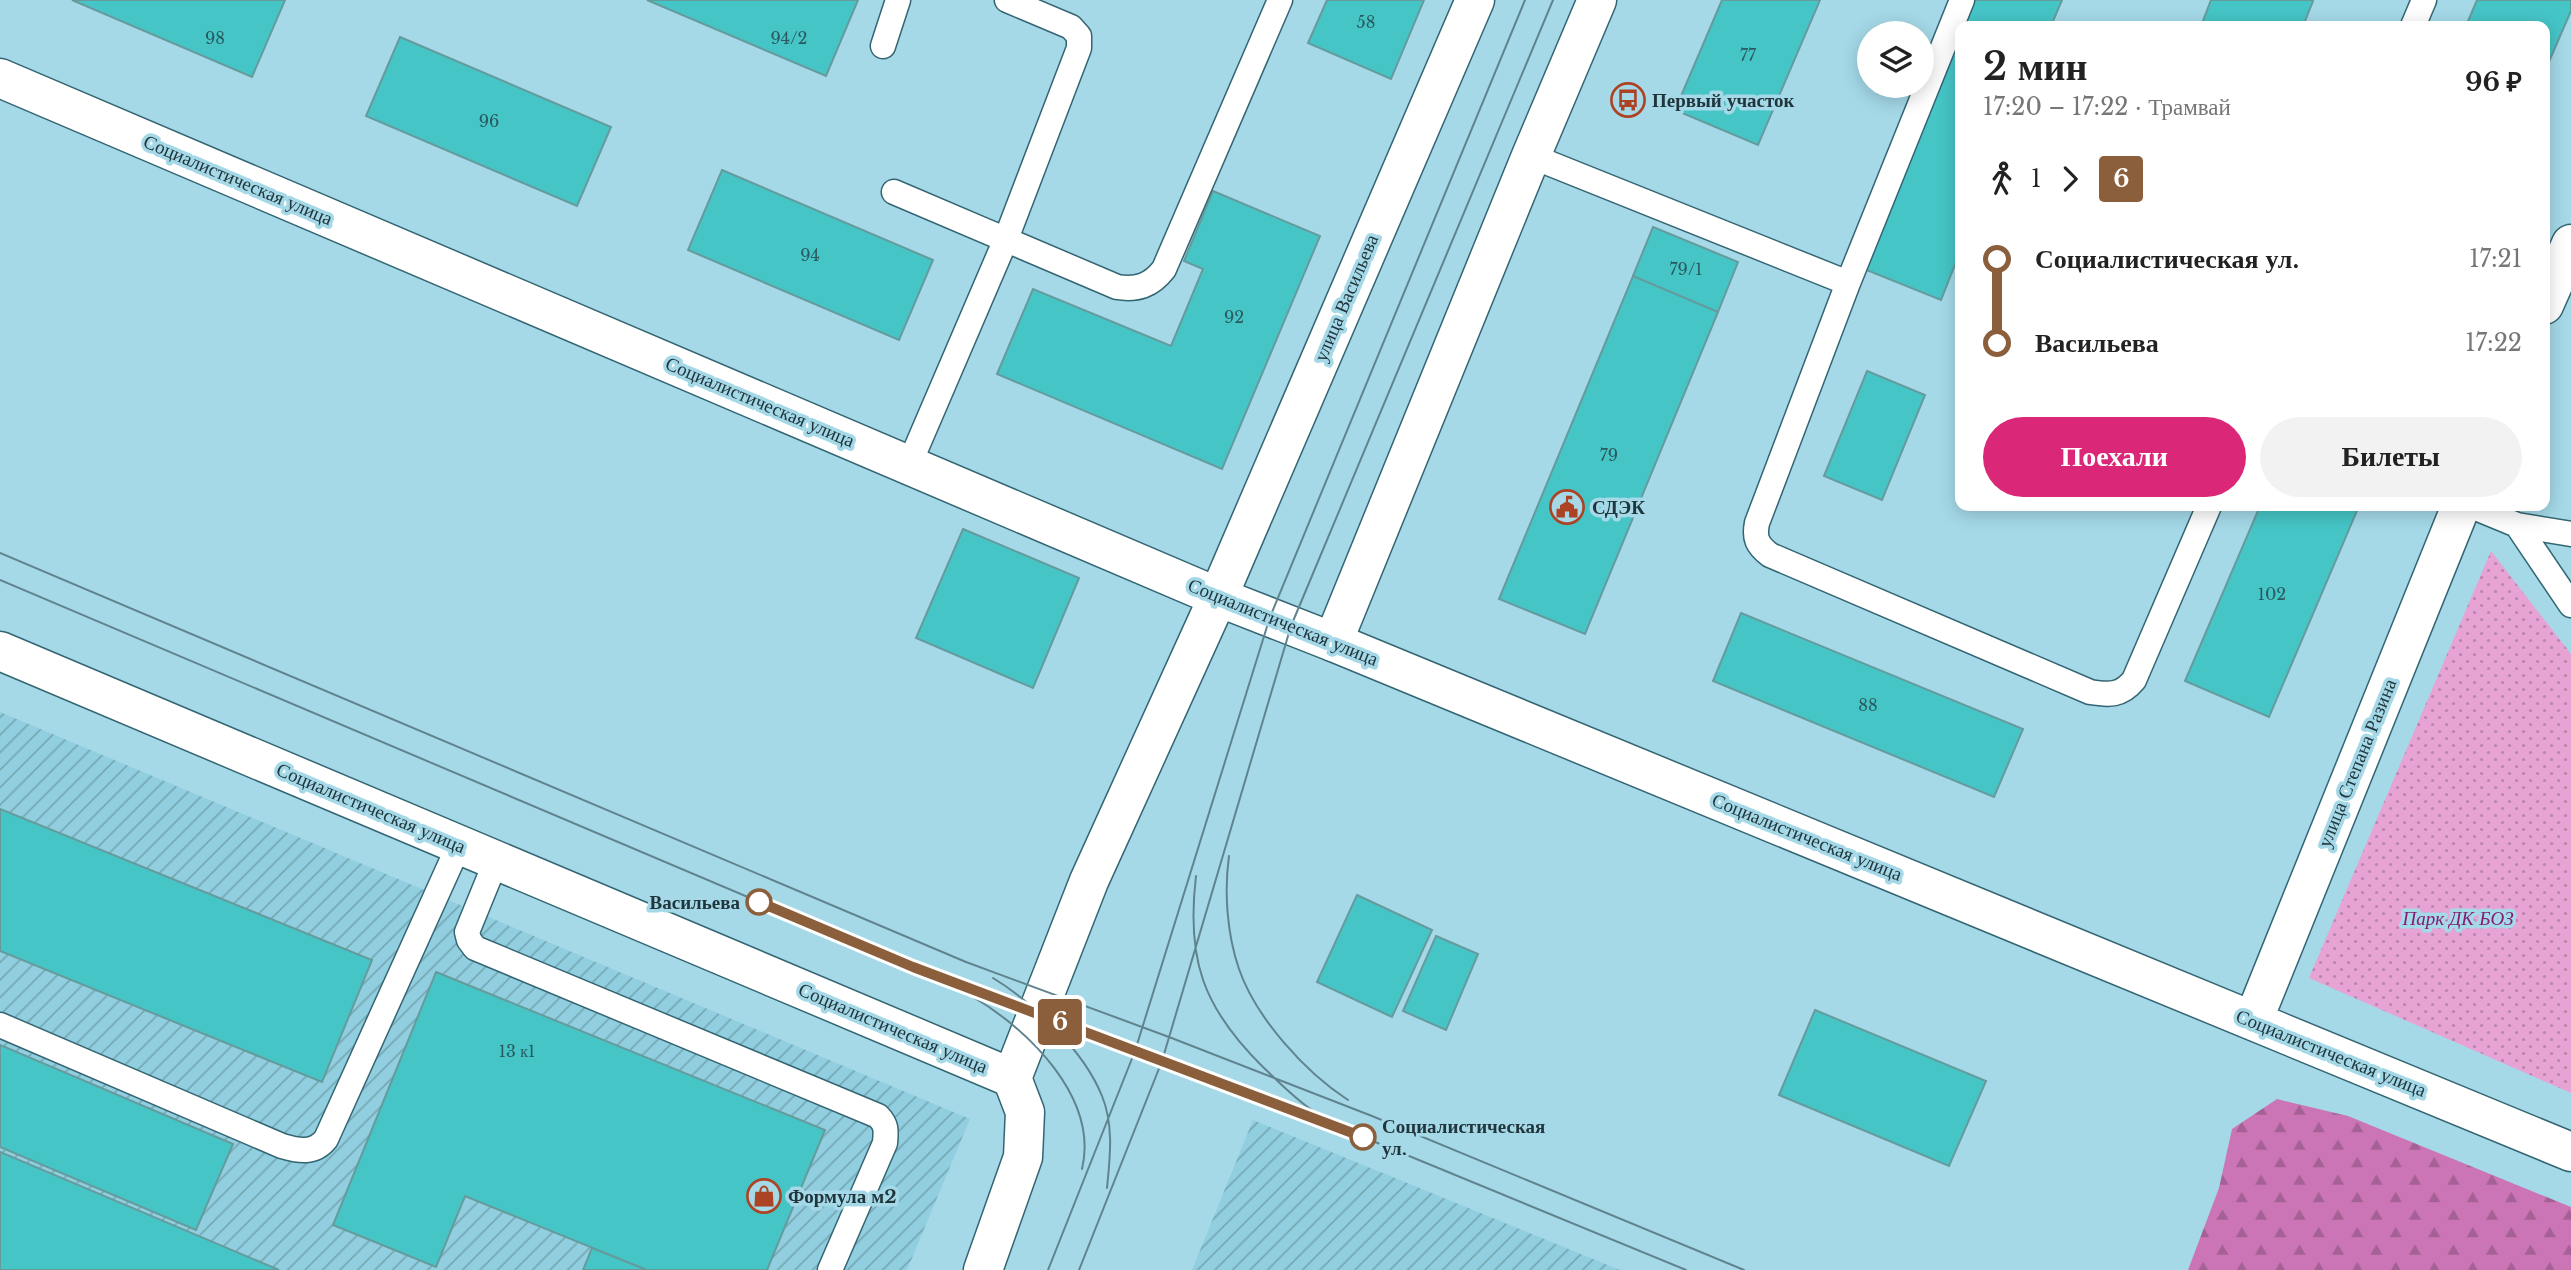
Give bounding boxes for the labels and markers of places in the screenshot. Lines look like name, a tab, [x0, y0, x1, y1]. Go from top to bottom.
bus stop icon: Первый участок	[1609, 81, 1647, 119]
place label: Первый участок	[1652, 89, 1795, 112]
public building icon: СДЭК	[1548, 488, 1586, 526]
place label: СДЭК	[1592, 496, 1645, 519]
marker: Васильева	[746, 889, 772, 915]
place label: Васильева	[650, 891, 740, 914]
place label: Социалистическая ул.	[1382, 1115, 1545, 1160]
marker: Социалистическая ул.	[1350, 1124, 1376, 1150]
shop icon: Формула м2	[745, 1177, 783, 1215]
place label: Формула м2	[788, 1185, 897, 1208]

